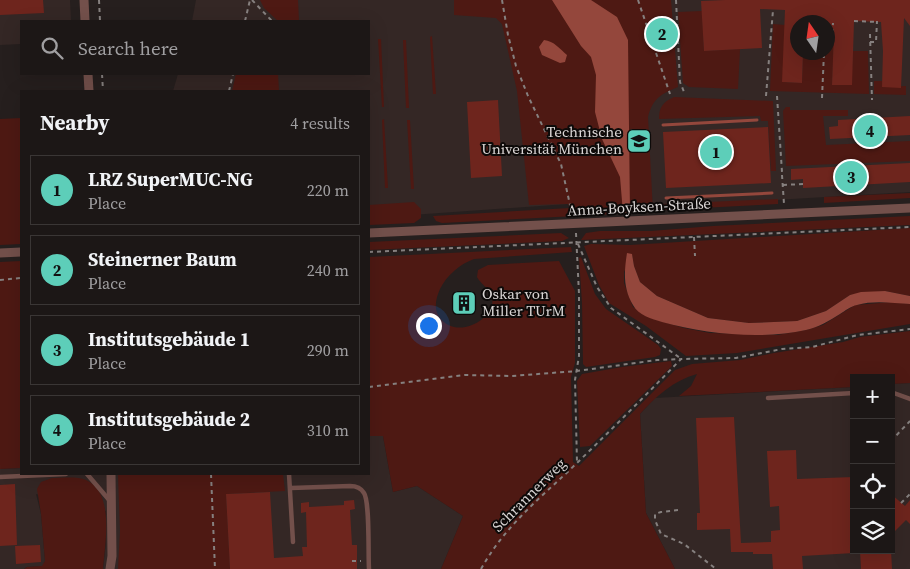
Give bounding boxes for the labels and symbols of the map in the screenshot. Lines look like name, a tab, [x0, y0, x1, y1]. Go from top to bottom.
pin: 2	[646, 15, 678, 53]
north arrow	[790, 15, 835, 60]
pin: 4	[854, 112, 886, 150]
place label: Technische Universität München	[481, 121, 622, 159]
school or university icon: Technische Universität München	[626, 128, 652, 154]
pin: 1	[700, 133, 732, 171]
pin: 3	[835, 158, 867, 196]
street label: Anna-Boyksen-Straße	[567, 192, 712, 221]
place label: Oskar von Miller TUrM	[482, 283, 565, 321]
building icon: Oskar von Miller TUrM	[451, 290, 477, 316]
your location	[416, 313, 442, 339]
street label: Schrannerweg	[487, 453, 570, 536]

